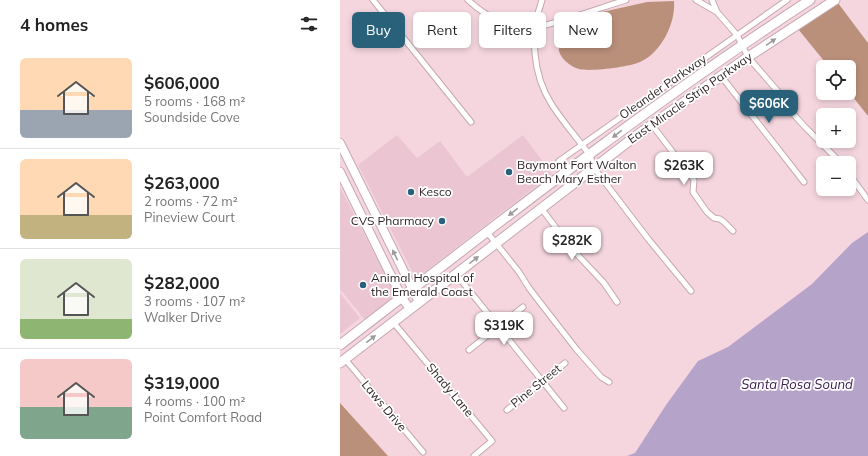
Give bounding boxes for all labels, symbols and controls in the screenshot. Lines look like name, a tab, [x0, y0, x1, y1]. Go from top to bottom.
chip: Buy	[352, 12, 405, 48]
chip: Rent	[413, 12, 471, 48]
chip: Filters	[479, 12, 546, 48]
chip: New	[554, 12, 612, 48]
icon: filters	[298, 13, 320, 35]
text: 4 homes	[20, 14, 88, 35]
one-way arrow	[765, 38, 776, 46]
street label: East Miracle Strip Parkway	[625, 48, 755, 146]
street label: Oleander Parkway	[616, 51, 710, 122]
map controls	[816, 60, 856, 196]
button: locate	[816, 60, 856, 100]
text: $606,000	[144, 72, 220, 93]
icon: home	[52, 74, 100, 122]
pin: $606K	[741, 90, 797, 124]
text: 5 rooms · 168 m²	[144, 93, 245, 109]
text: $606K	[749, 95, 789, 111]
button: +	[816, 108, 856, 148]
text: Soundside Cove	[144, 109, 240, 125]
one-way arrow	[611, 130, 622, 138]
pin: $263K	[656, 152, 712, 186]
button: −	[816, 156, 856, 196]
place label: Baymont Fort Walton Beach Mary Esther	[517, 157, 637, 186]
text: $263K	[664, 157, 704, 173]
marker: Baymont Fort Walton Beach Mary Esther	[504, 167, 514, 177]
text: $263,000	[144, 172, 220, 193]
icon: home	[52, 175, 100, 223]
place label: Kesco	[419, 184, 452, 199]
marker: Kesco	[406, 187, 416, 197]
text: 2 rooms · 72 m²	[144, 193, 238, 209]
one-way arrow	[508, 208, 518, 216]
text: Pineview Court	[144, 209, 235, 225]
place label: CVS Pharmacy	[351, 213, 435, 228]
marker: CVS Pharmacy	[437, 216, 447, 226]
pin: $282K	[544, 227, 600, 261]
text: $282K	[552, 232, 592, 248]
one-way arrow	[392, 249, 399, 260]
one-way arrow	[468, 255, 479, 264]
place label: Animal Hospital of the Emerald Coast	[371, 270, 475, 299]
text: $282,000	[144, 272, 220, 293]
icon: home	[52, 275, 100, 323]
marker: Animal Hospital of the Emerald Coast	[358, 280, 368, 290]
text: 3 rooms · 107 m²	[144, 293, 245, 309]
text: Walker Drive	[144, 309, 222, 325]
pin: $319K	[476, 312, 532, 346]
text: $319K	[484, 317, 524, 333]
one-way arrow	[365, 335, 376, 343]
street label: Shady Lane	[424, 360, 477, 420]
street label: Pine Street	[507, 361, 564, 410]
text: $319,000	[144, 372, 220, 393]
icon: home	[52, 375, 100, 423]
water label: Santa Rosa Sound	[741, 376, 853, 392]
street label: Laws Drive	[359, 377, 410, 434]
text: 4 rooms · 100 m²	[144, 393, 245, 409]
text: Point Comfort Road	[144, 409, 262, 425]

